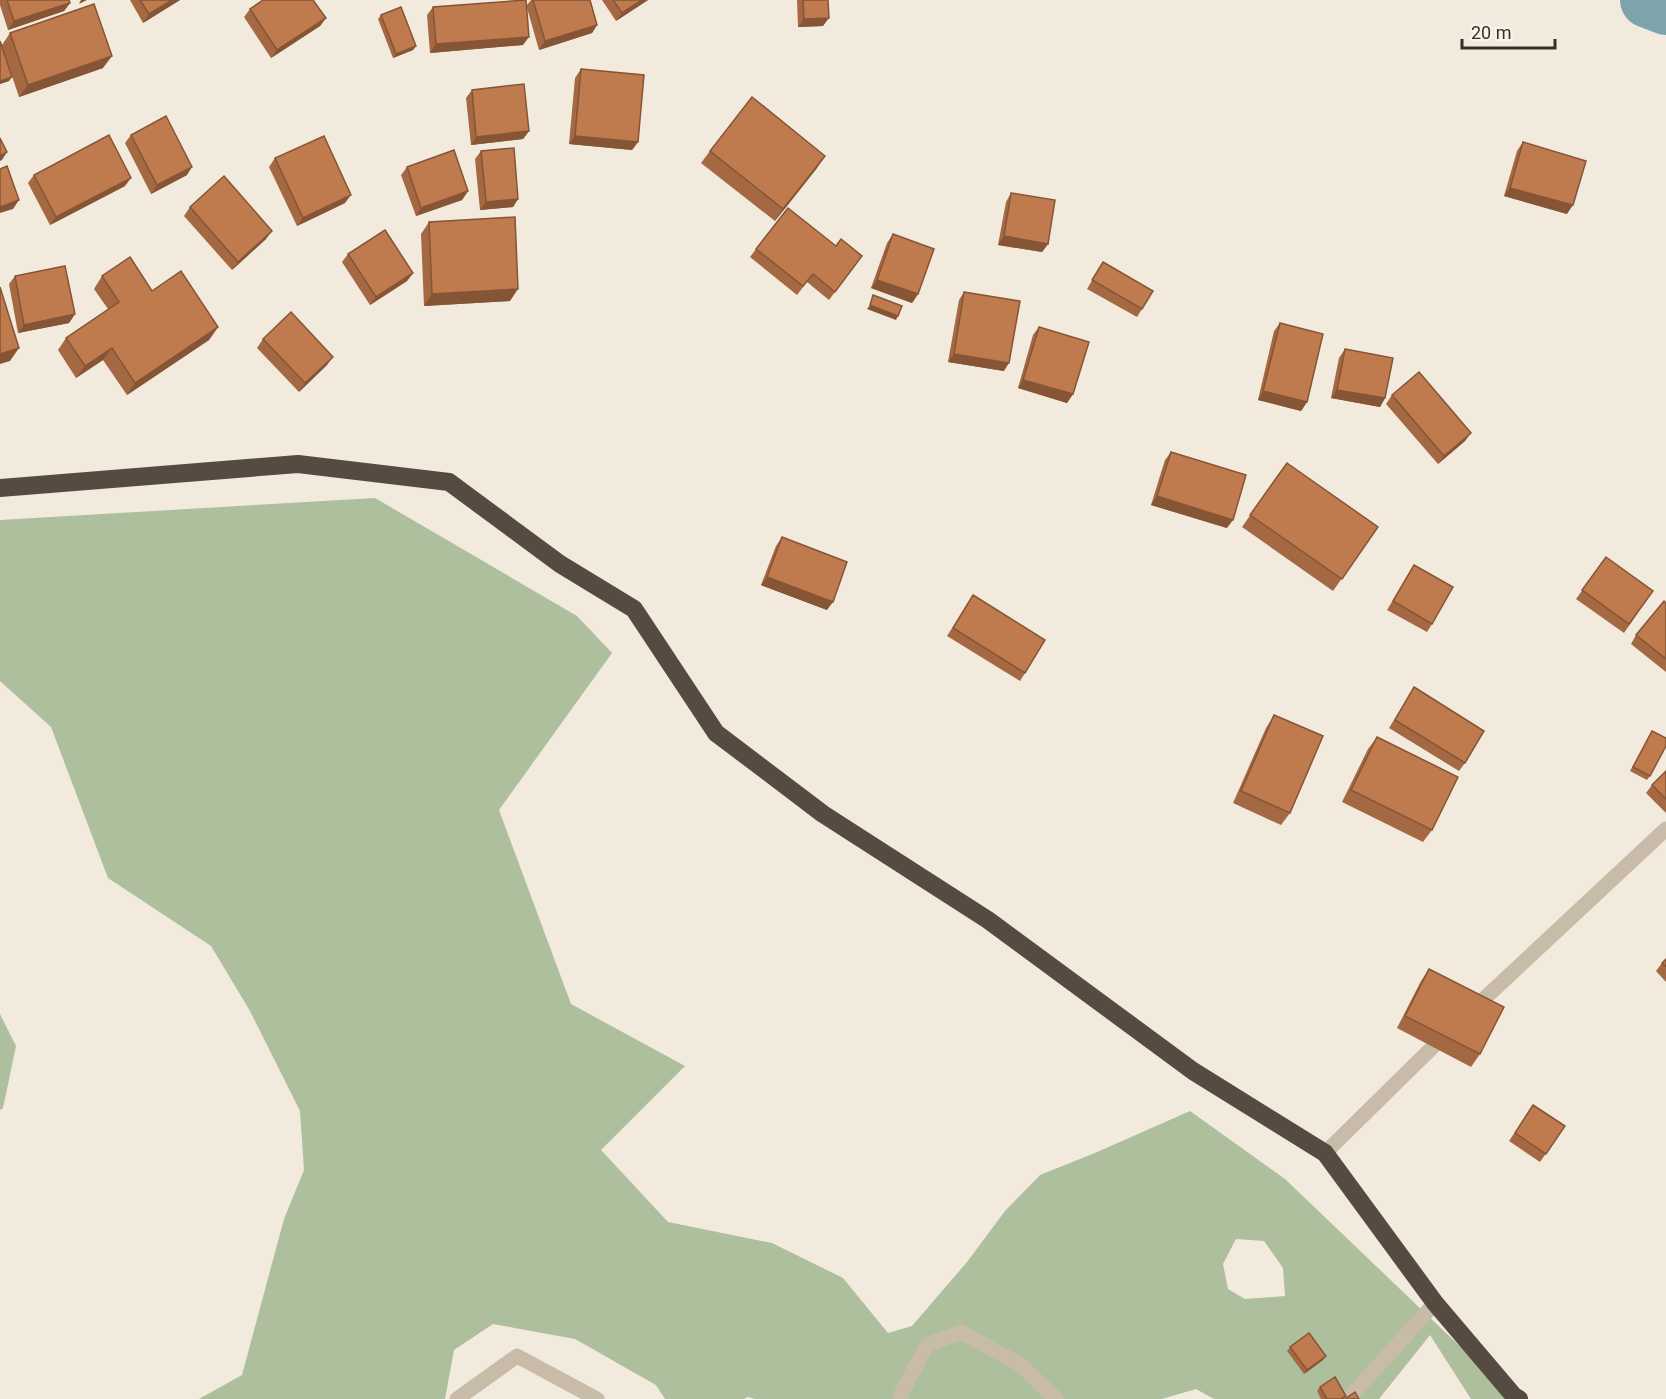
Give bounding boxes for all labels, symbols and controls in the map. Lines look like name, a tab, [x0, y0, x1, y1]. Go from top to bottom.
scale bar	[1462, 12, 1555, 50]
text: 20 m	[1471, 22, 1511, 43]

